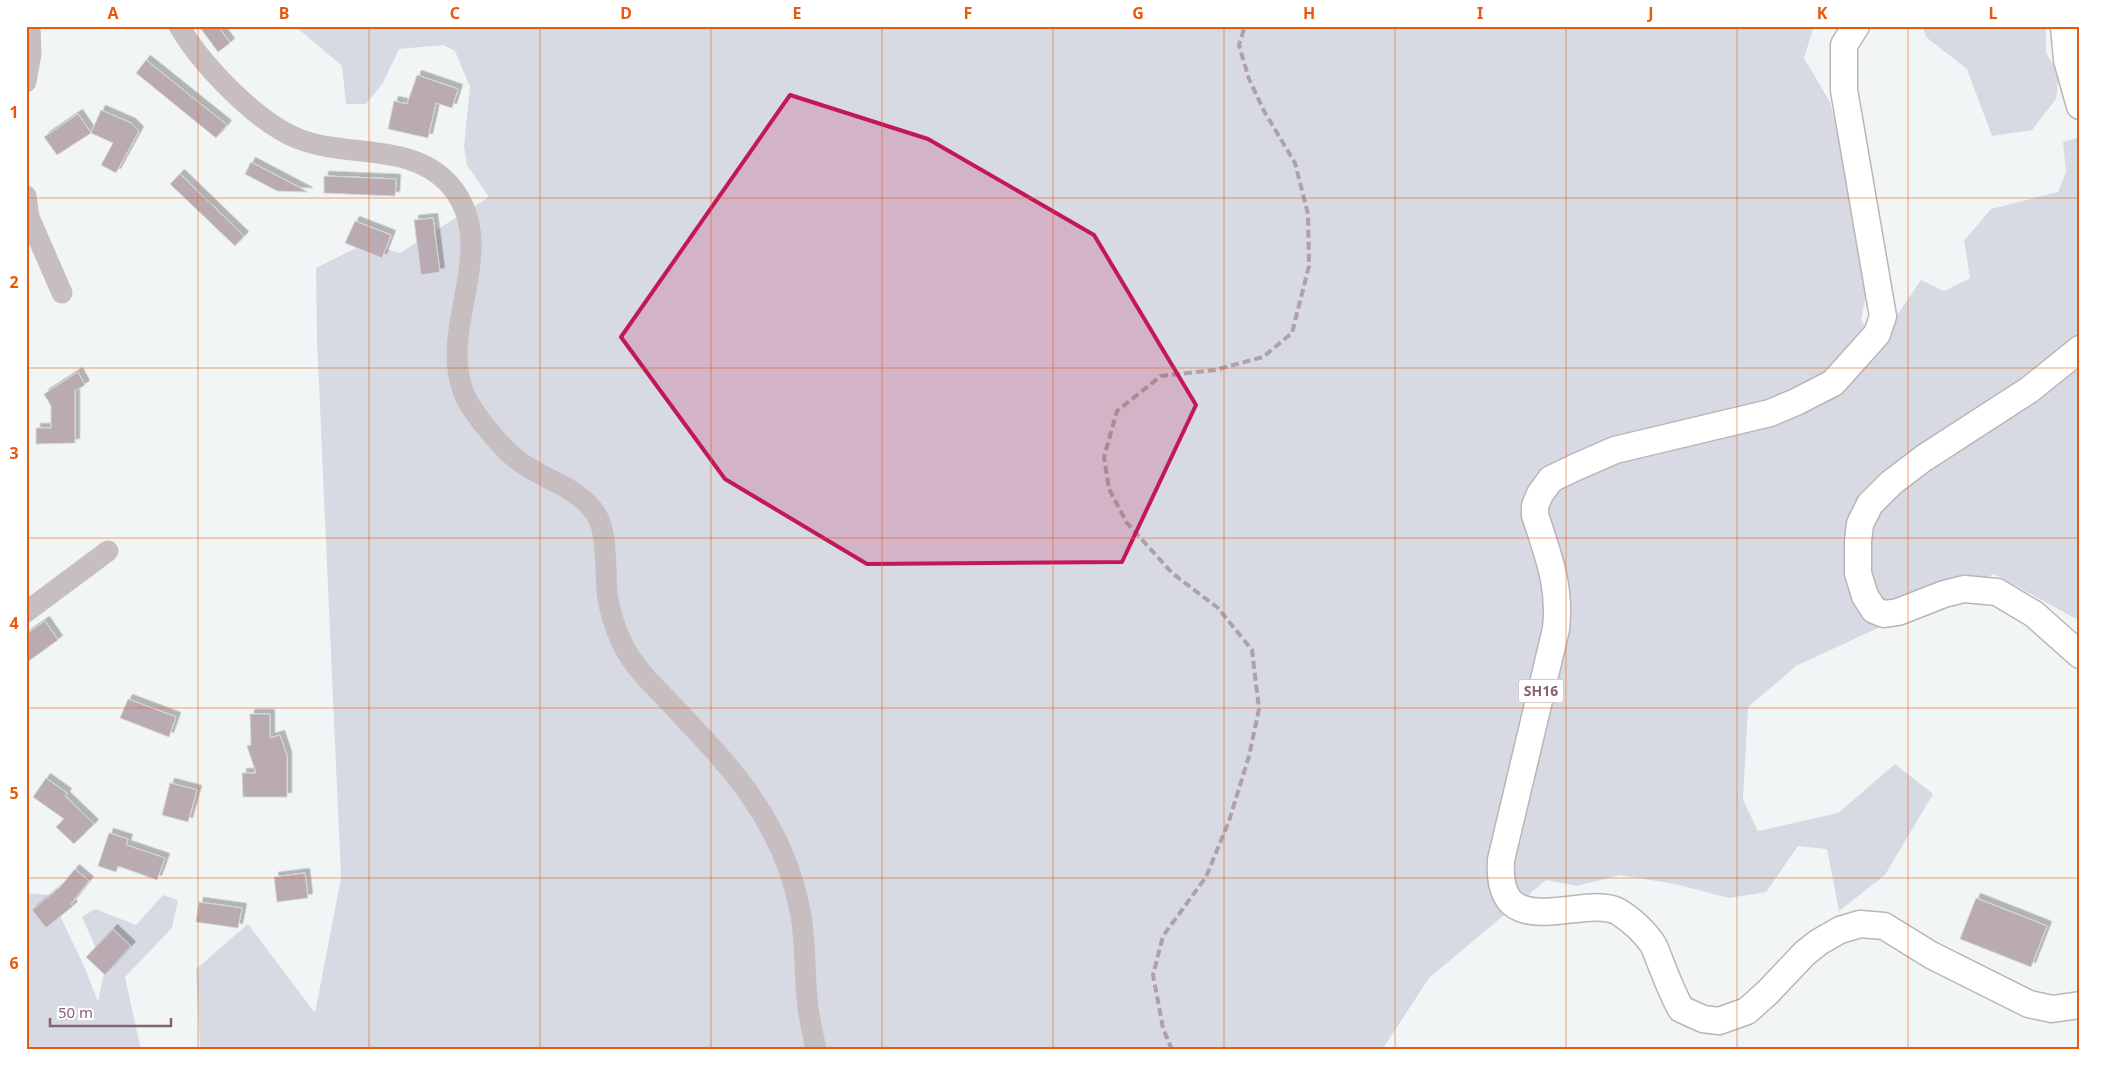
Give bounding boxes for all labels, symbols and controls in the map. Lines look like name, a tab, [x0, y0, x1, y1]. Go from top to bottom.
text: A	[107, 2, 119, 24]
text: B	[279, 2, 289, 24]
text: C	[450, 2, 460, 24]
text: D	[620, 2, 632, 24]
text: E	[793, 2, 802, 24]
text: F	[964, 2, 972, 24]
text: G	[1132, 2, 1144, 24]
text: H	[1303, 2, 1315, 24]
text: I	[1477, 2, 1483, 24]
text: J	[1646, 2, 1654, 24]
text: K	[1817, 2, 1828, 24]
text: L	[1989, 2, 1998, 24]
text: 1	[9, 101, 19, 123]
text: 2	[9, 271, 19, 293]
text: 3	[9, 442, 19, 464]
text: 4	[9, 612, 19, 634]
road number: SH16	[1518, 679, 1564, 702]
text: 5	[9, 782, 19, 804]
text: 6	[9, 952, 19, 974]
scale bar	[50, 996, 171, 1028]
text: 50 m	[58, 1002, 93, 1022]

